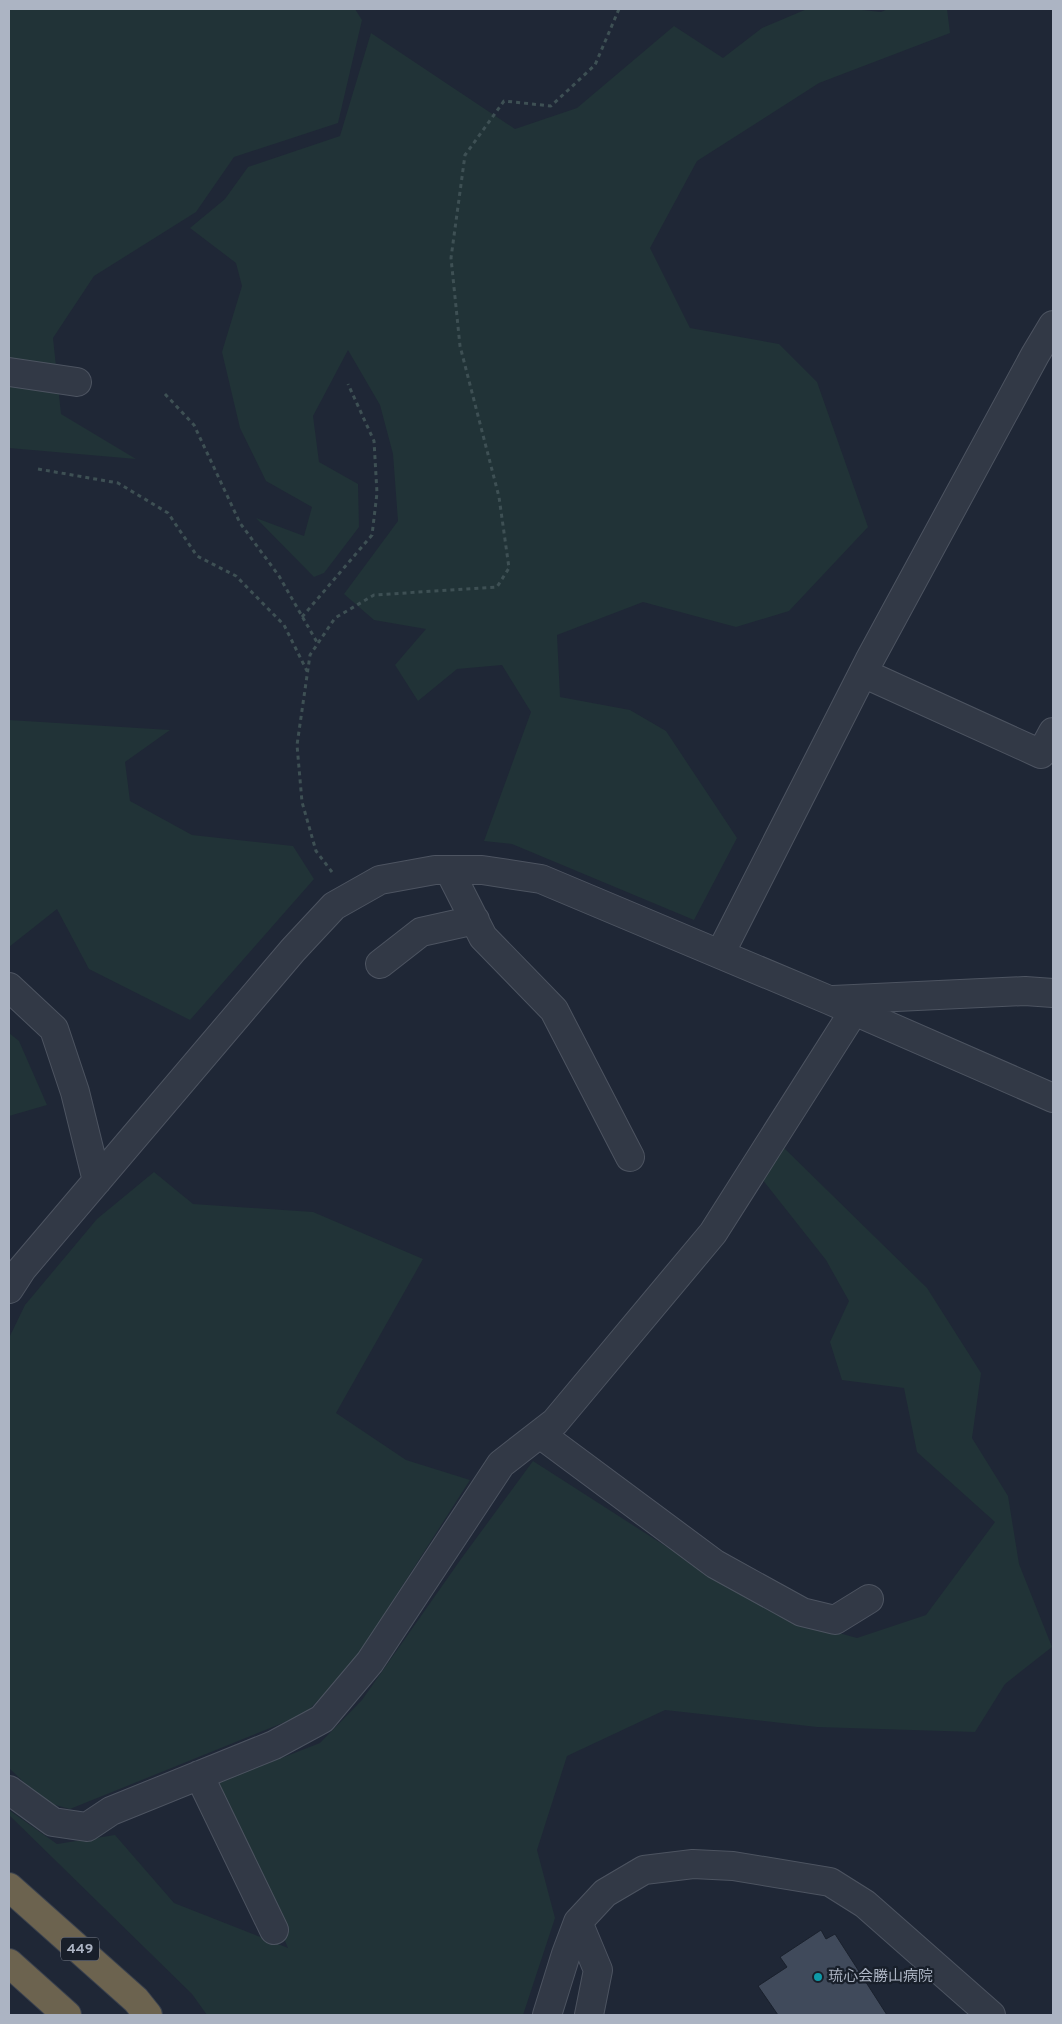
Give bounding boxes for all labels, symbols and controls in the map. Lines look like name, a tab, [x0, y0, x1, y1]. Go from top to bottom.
road number: 449	[61, 1938, 99, 1960]
place label: 琉心会勝山病院	[828, 1968, 933, 1987]
marker: 琉心会勝山病院	[812, 1971, 824, 1983]

